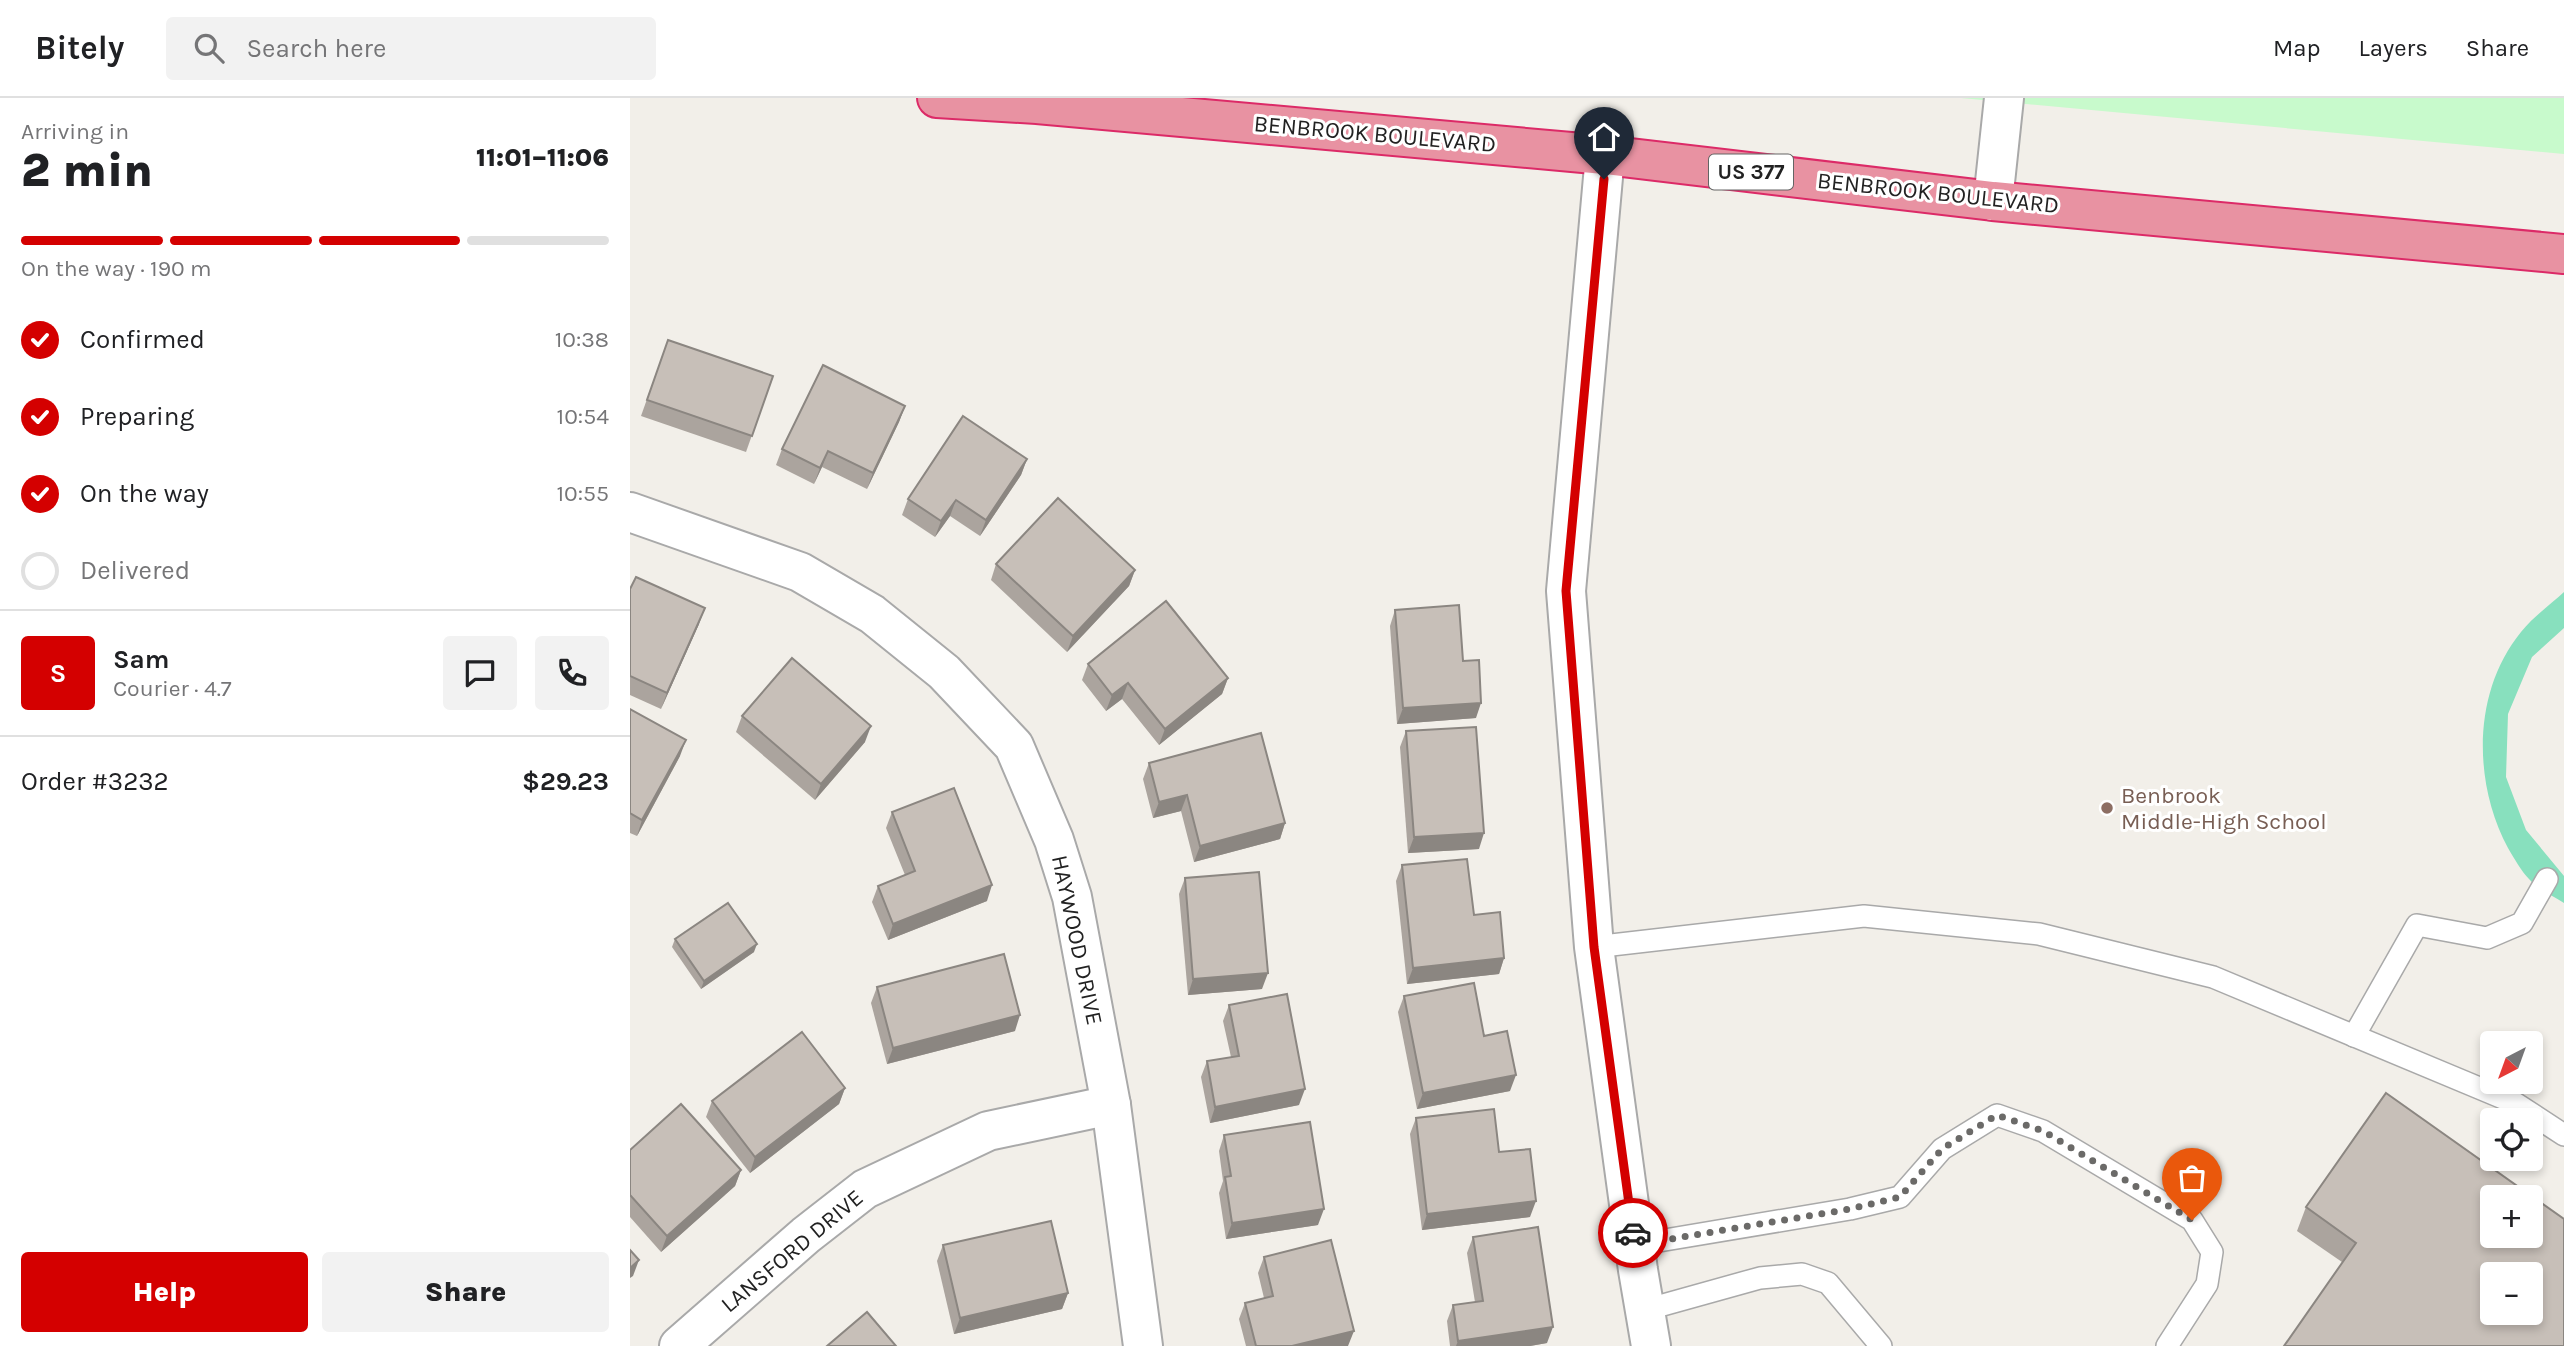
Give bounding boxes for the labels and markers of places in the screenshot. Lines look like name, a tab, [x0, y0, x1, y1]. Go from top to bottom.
pin	[1574, 107, 1634, 179]
place label: Benbrook Middle-High School	[2121, 782, 2327, 835]
marker: Benbrook Middle-High School	[2099, 800, 2115, 816]
pin	[2162, 1148, 2222, 1220]

